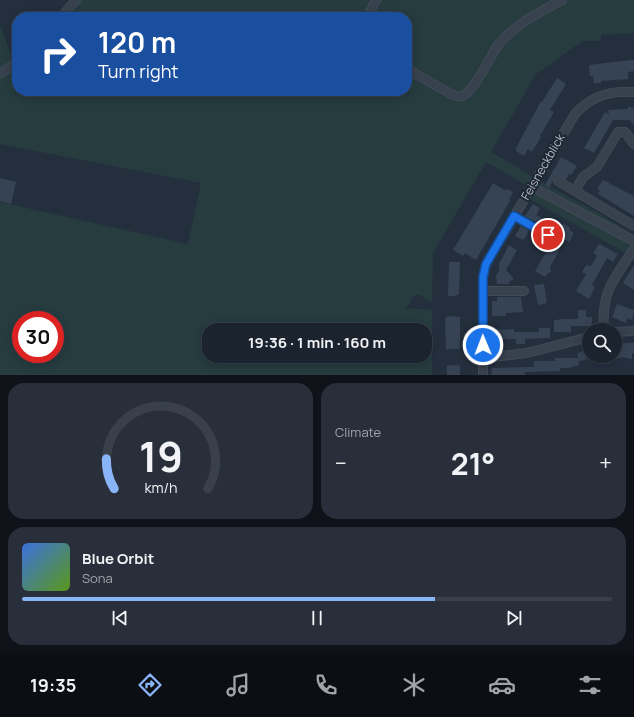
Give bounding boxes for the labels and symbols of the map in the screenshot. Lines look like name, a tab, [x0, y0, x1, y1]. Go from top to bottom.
street label: Feisneckblick	[517, 130, 569, 203]
pin	[531, 218, 565, 252]
speed limit sign: 30	[12, 311, 64, 363]
position arrow	[462, 324, 504, 366]

